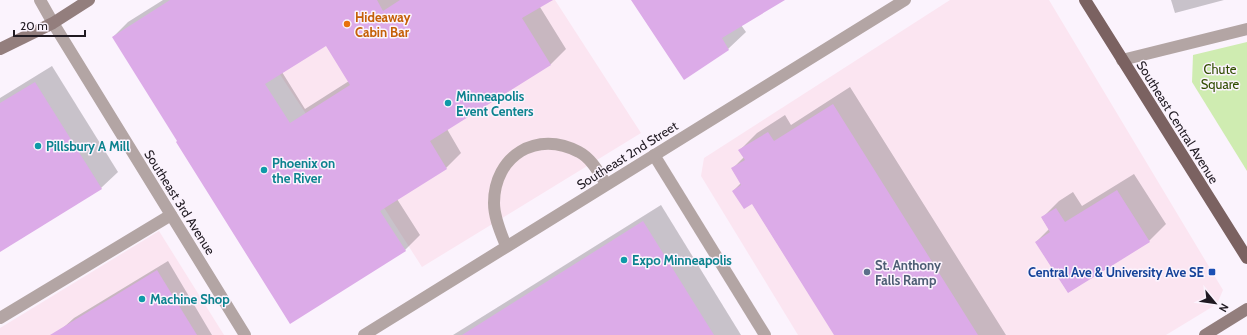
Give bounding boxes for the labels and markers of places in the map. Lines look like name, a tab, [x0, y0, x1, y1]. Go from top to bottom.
place label: Hideaway Cabin Bar	[355, 9, 410, 40]
marker: Hideaway Cabin Bar	[342, 19, 352, 29]
place label: Minneapolis Event Centers	[456, 88, 534, 119]
marker: Minneapolis Event Centers	[443, 98, 453, 108]
place label: Pillsbury A Mill	[46, 138, 130, 154]
marker: Pillsbury A Mill	[33, 141, 43, 151]
place label: Phoenix on the River	[272, 155, 335, 186]
marker: Phoenix on the River	[259, 165, 269, 175]
place label: Expo Minneapolis	[632, 252, 732, 268]
marker: Expo Minneapolis	[619, 255, 629, 265]
place label: St. Anthony Falls Ramp	[875, 257, 941, 288]
place label: Central Ave & University Ave SE	[1028, 264, 1204, 280]
marker: St. Anthony Falls Ramp	[862, 267, 872, 277]
marker: Central Ave & University Ave SE	[1207, 267, 1217, 277]
place label: Machine Shop	[150, 291, 230, 307]
marker: Machine Shop	[137, 294, 147, 304]

